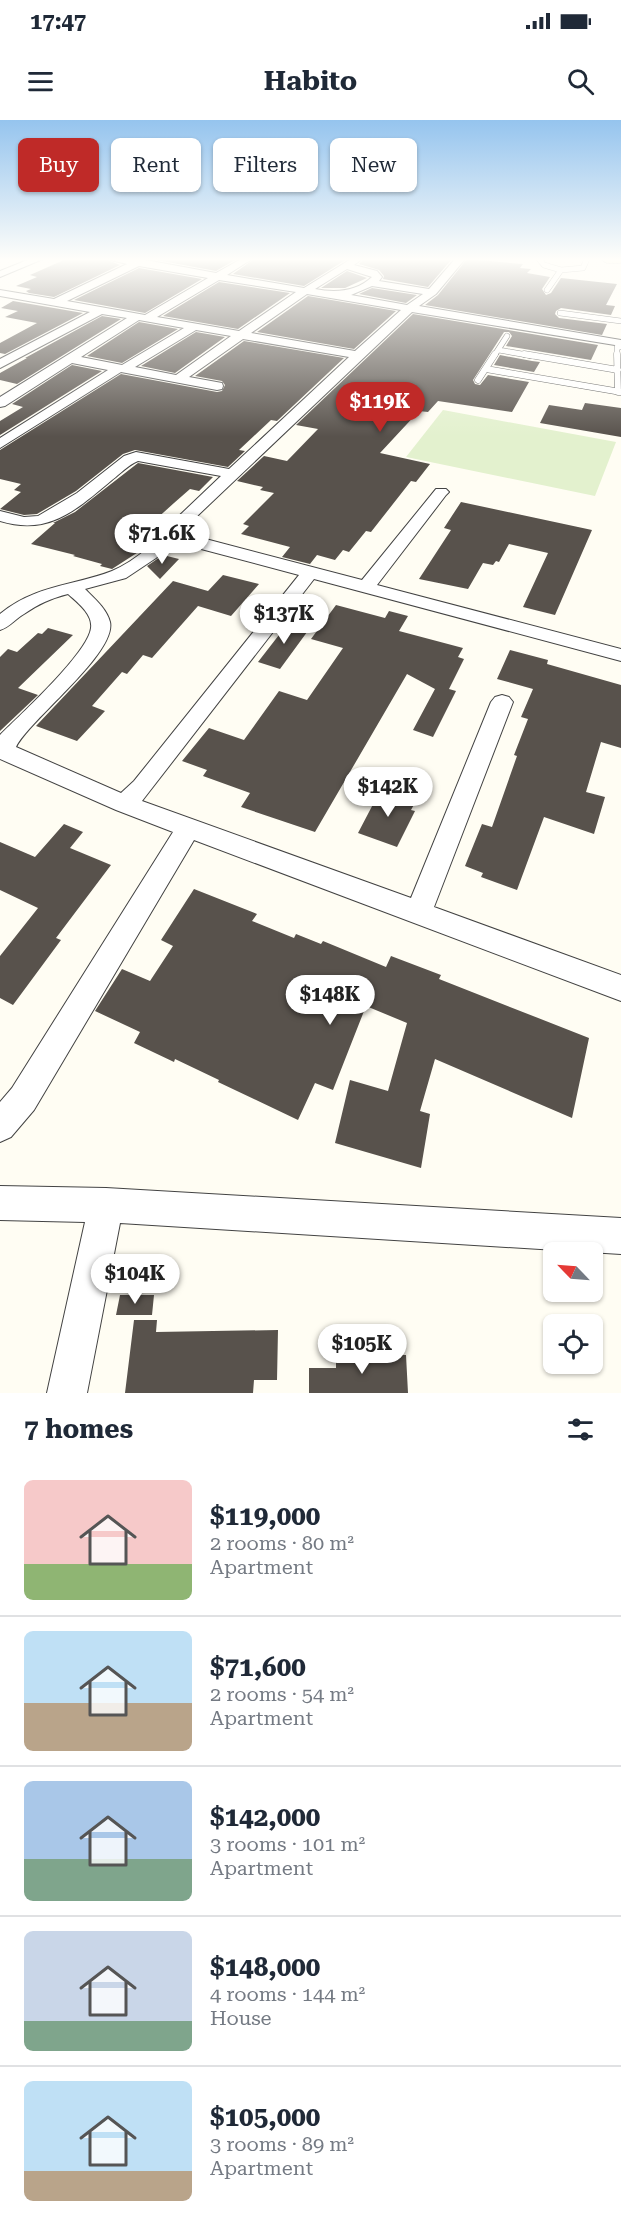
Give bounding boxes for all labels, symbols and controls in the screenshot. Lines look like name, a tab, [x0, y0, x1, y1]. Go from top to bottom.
text: 17:47	[30, 9, 86, 34]
icon: menu	[24, 65, 57, 98]
text: Habito	[264, 65, 357, 97]
icon: search	[564, 65, 597, 98]
chip: Buy	[18, 138, 99, 192]
chip: Rent	[111, 138, 201, 192]
chip: Filters	[213, 138, 318, 192]
chip: New	[330, 138, 417, 192]
pin: $119K	[338, 382, 422, 433]
text: $119K	[350, 389, 410, 413]
pin: $71.6K	[113, 514, 211, 565]
text: $71.6K	[129, 521, 195, 545]
pin: $137K	[242, 594, 326, 645]
text: $137K	[254, 601, 314, 625]
pin: $142K	[346, 767, 430, 818]
text: $142K	[358, 774, 418, 798]
pin: $148K	[288, 975, 372, 1026]
text: $148K	[300, 982, 360, 1006]
north arrow	[543, 1242, 603, 1302]
map controls	[543, 1242, 603, 1374]
pin: $104K	[93, 1254, 177, 1305]
text: $104K	[105, 1261, 165, 1285]
button: locate	[543, 1314, 603, 1374]
pin: $105K	[320, 1324, 404, 1375]
text: $105K	[332, 1331, 392, 1355]
icon: filters	[564, 1413, 597, 1446]
text: 7 homes	[24, 1414, 133, 1444]
text: $119,000	[210, 1501, 320, 1531]
icon: home	[72, 1504, 144, 1576]
text: 2 rooms · 80 m²	[210, 1531, 354, 1555]
text: Apartment	[210, 1555, 313, 1579]
text: $71,600	[210, 1652, 306, 1682]
icon: home	[72, 1655, 144, 1727]
text: 2 rooms · 54 m²	[210, 1682, 354, 1706]
text: Apartment	[210, 1706, 313, 1730]
text: $142,000	[210, 1802, 320, 1832]
icon: home	[72, 1805, 144, 1877]
text: 3 rooms · 101 m²	[210, 1832, 365, 1856]
text: Apartment	[210, 1856, 313, 1880]
text: $148,000	[210, 1952, 320, 1982]
icon: home	[72, 1955, 144, 2027]
text: 4 rooms · 144 m²	[210, 1982, 365, 2006]
text: House	[210, 2006, 272, 2030]
text: $105,000	[210, 2102, 320, 2132]
icon: home	[72, 2105, 144, 2177]
text: 3 rooms · 89 m²	[210, 2132, 354, 2156]
text: Apartment	[210, 2156, 313, 2180]

